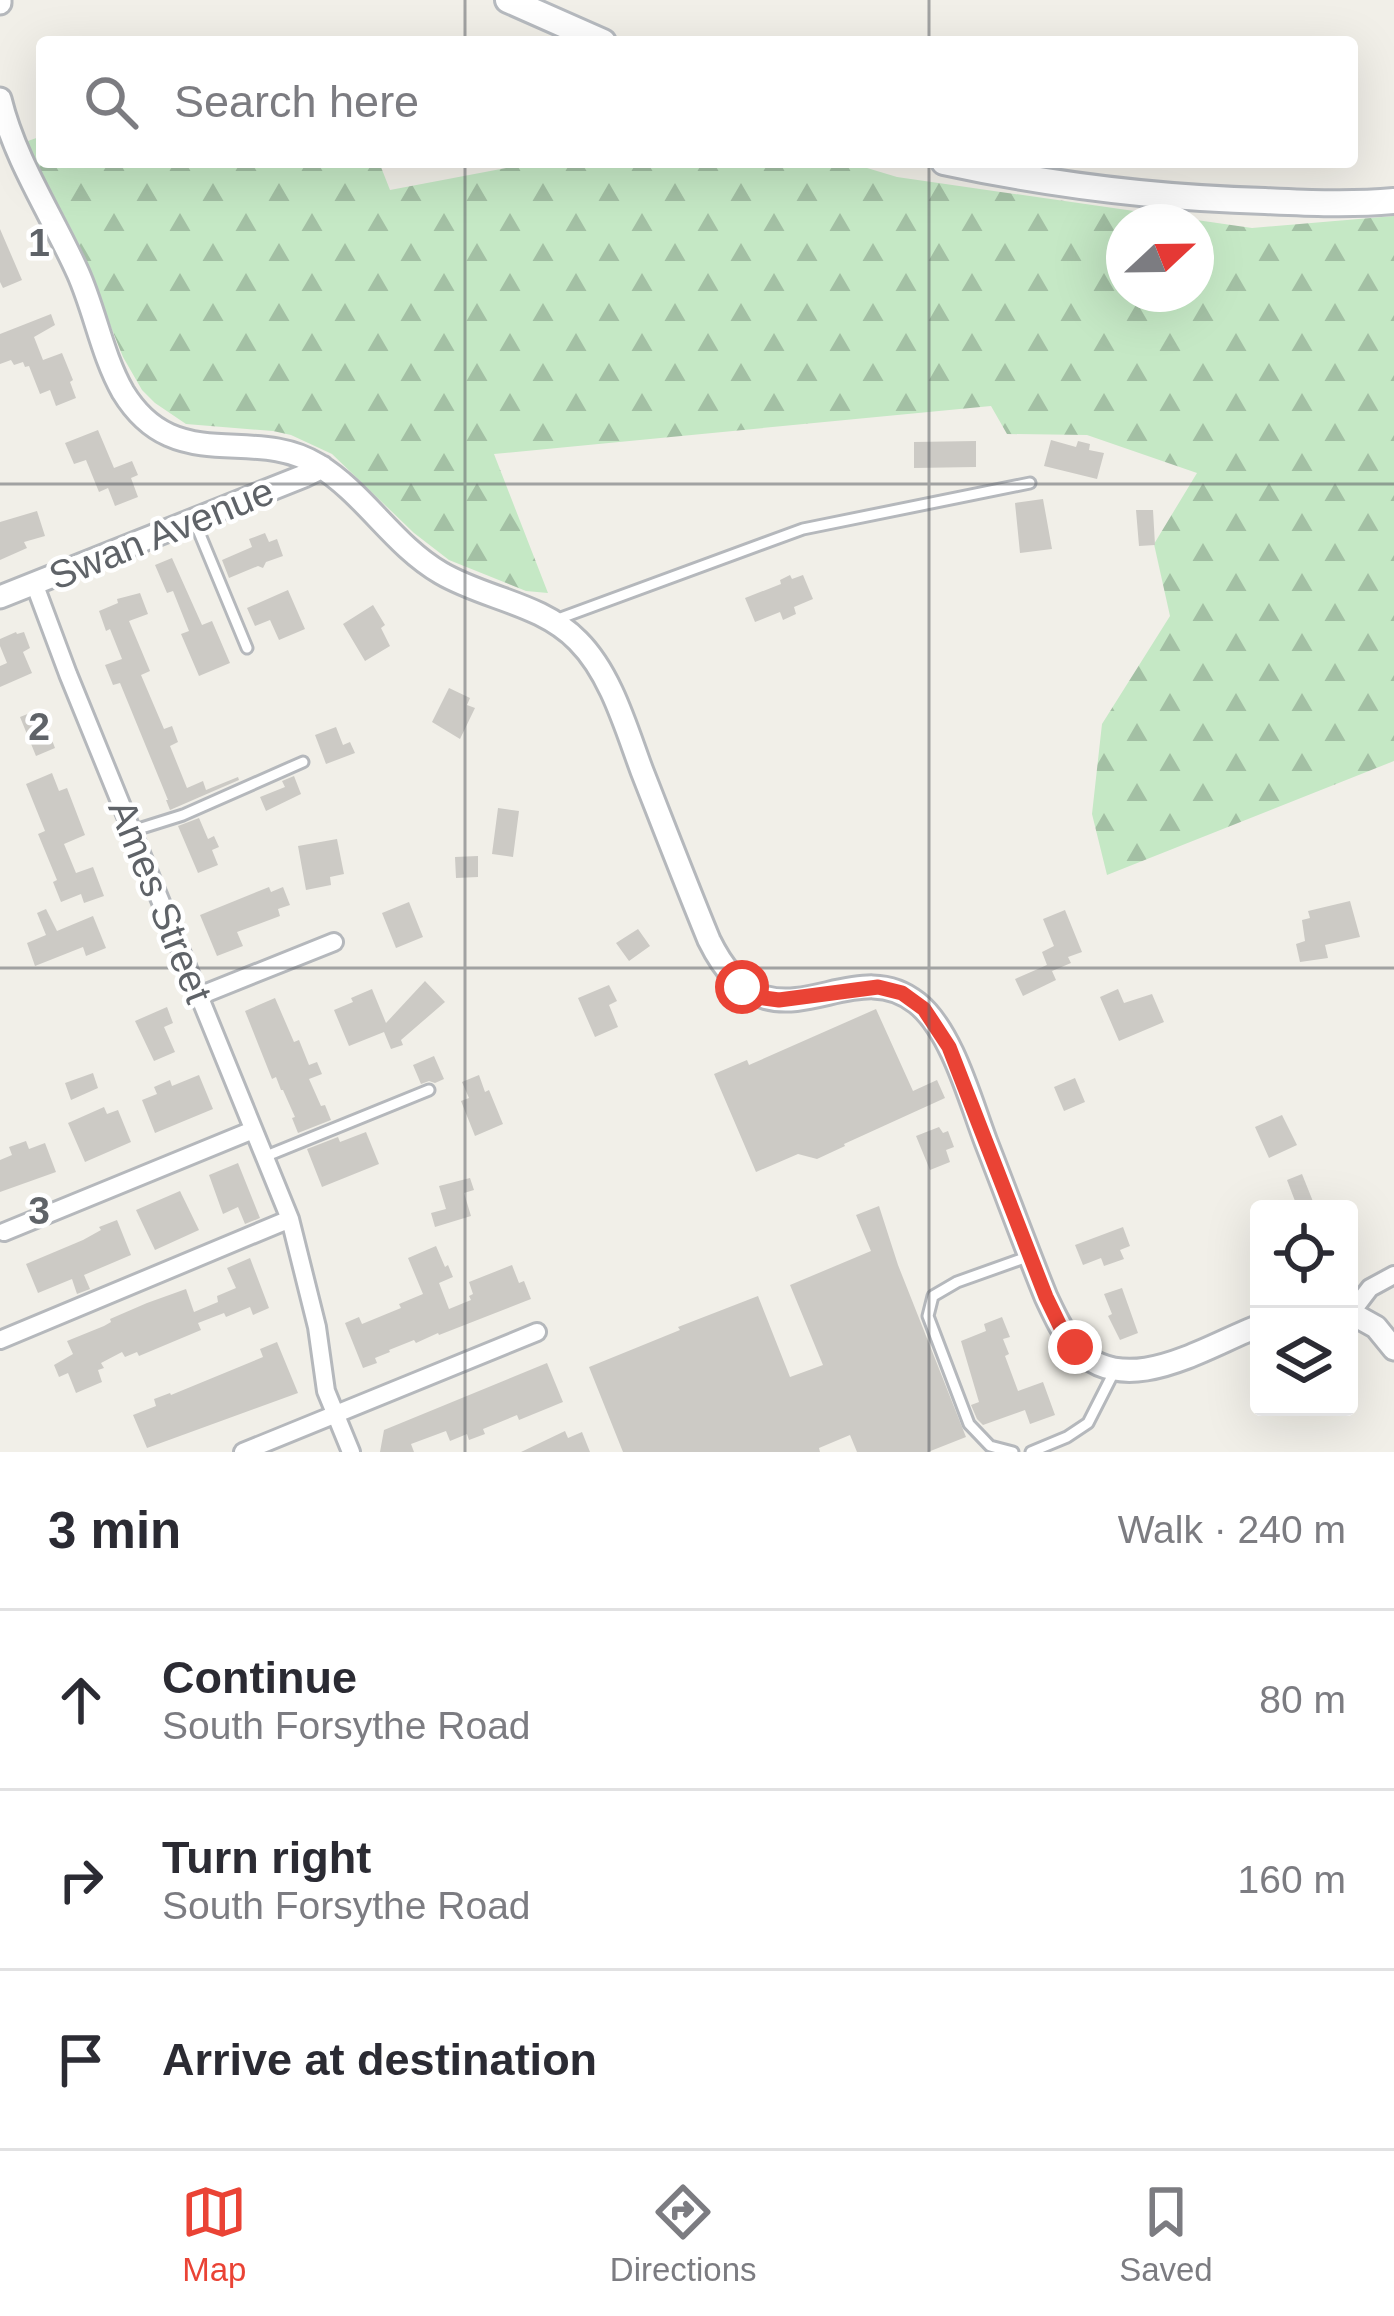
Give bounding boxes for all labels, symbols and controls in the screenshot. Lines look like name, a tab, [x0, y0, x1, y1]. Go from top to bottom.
search box	[36, 36, 1358, 168]
icon: search	[78, 69, 144, 135]
text: Search here	[174, 76, 419, 127]
north arrow	[1106, 204, 1214, 312]
text: 1	[28, 221, 50, 264]
street label: Swan Avenue	[43, 469, 279, 598]
text: 2	[28, 705, 50, 748]
street label: Ames Street	[100, 794, 221, 1009]
route start	[715, 960, 769, 1014]
text: 3	[28, 1189, 50, 1232]
map controls	[1250, 1200, 1358, 1416]
button: locate	[1250, 1200, 1358, 1308]
button: layers	[1250, 1308, 1358, 1416]
route end	[1048, 1320, 1102, 1374]
text: 3 min	[48, 1502, 181, 1559]
text: Walk · 240 m	[1118, 1508, 1346, 1551]
text: Continue	[162, 1652, 357, 1703]
icon: ahead	[48, 1667, 114, 1733]
text: 80 m	[1259, 1678, 1346, 1721]
text: South Forsythe Road	[162, 1704, 531, 1747]
text: Turn right	[162, 1832, 371, 1883]
icon: right	[48, 1847, 114, 1913]
text: 160 m	[1238, 1858, 1346, 1901]
text: South Forsythe Road	[162, 1884, 531, 1927]
icon: arrive	[48, 2027, 114, 2093]
text: Arrive at destination	[162, 2034, 597, 2085]
tab: Map	[181, 2179, 247, 2289]
tab: Directions	[610, 2179, 757, 2289]
tab: Saved	[1119, 2179, 1213, 2289]

